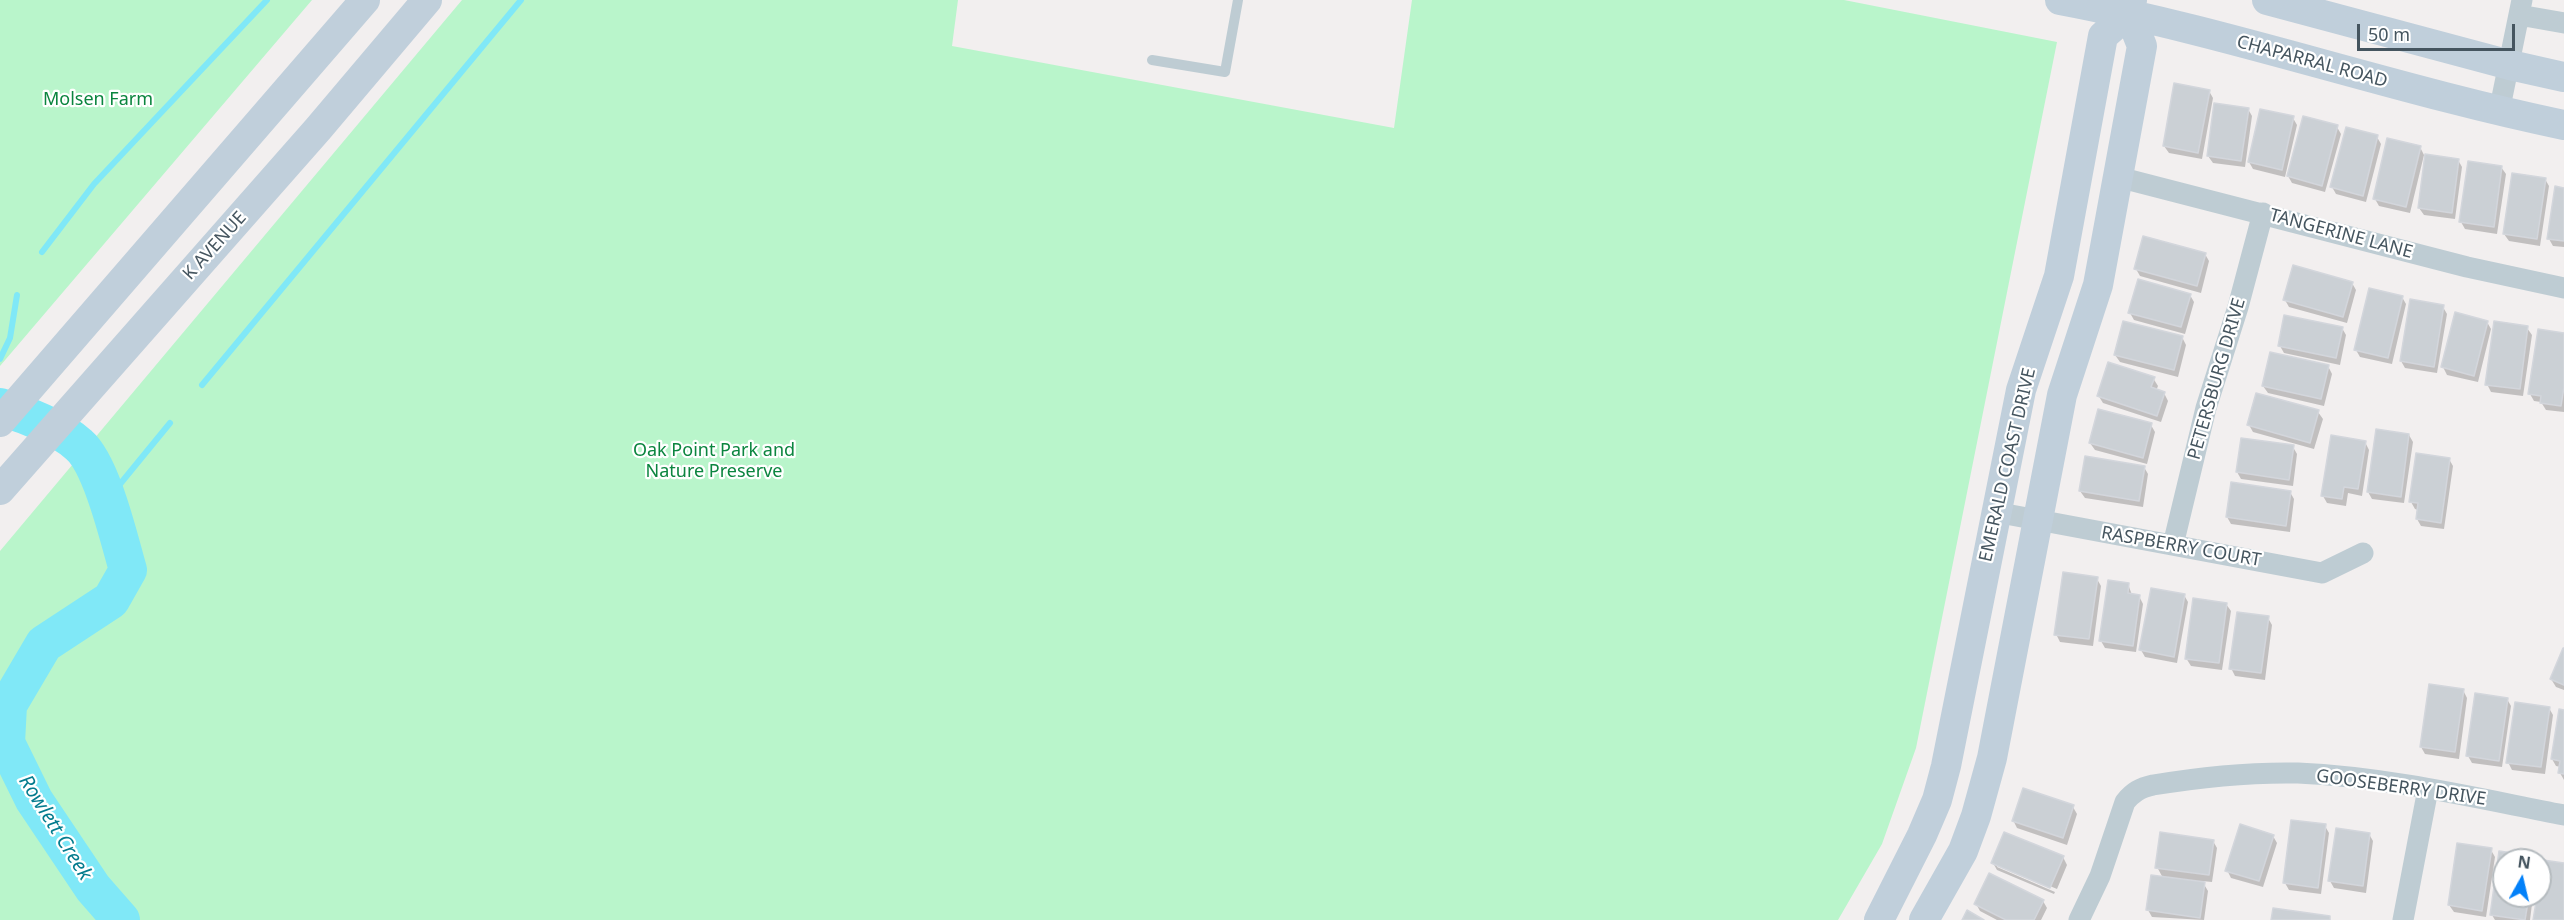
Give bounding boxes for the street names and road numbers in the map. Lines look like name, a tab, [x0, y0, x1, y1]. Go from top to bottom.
street label: CHAPARRAL ROAD	[2234, 31, 2390, 93]
street label: TANGERINE LANE	[2267, 205, 2415, 263]
street label: K AVENUE	[179, 207, 251, 285]
street label: PETERSBURG DRIVE	[2184, 296, 2250, 462]
street label: EMERALD COAST DRIVE	[1975, 366, 2041, 564]
street label: RASPBERRY COURT	[2099, 522, 2263, 572]
street label: GOOSEBERRY DRIVE	[2315, 765, 2487, 811]

